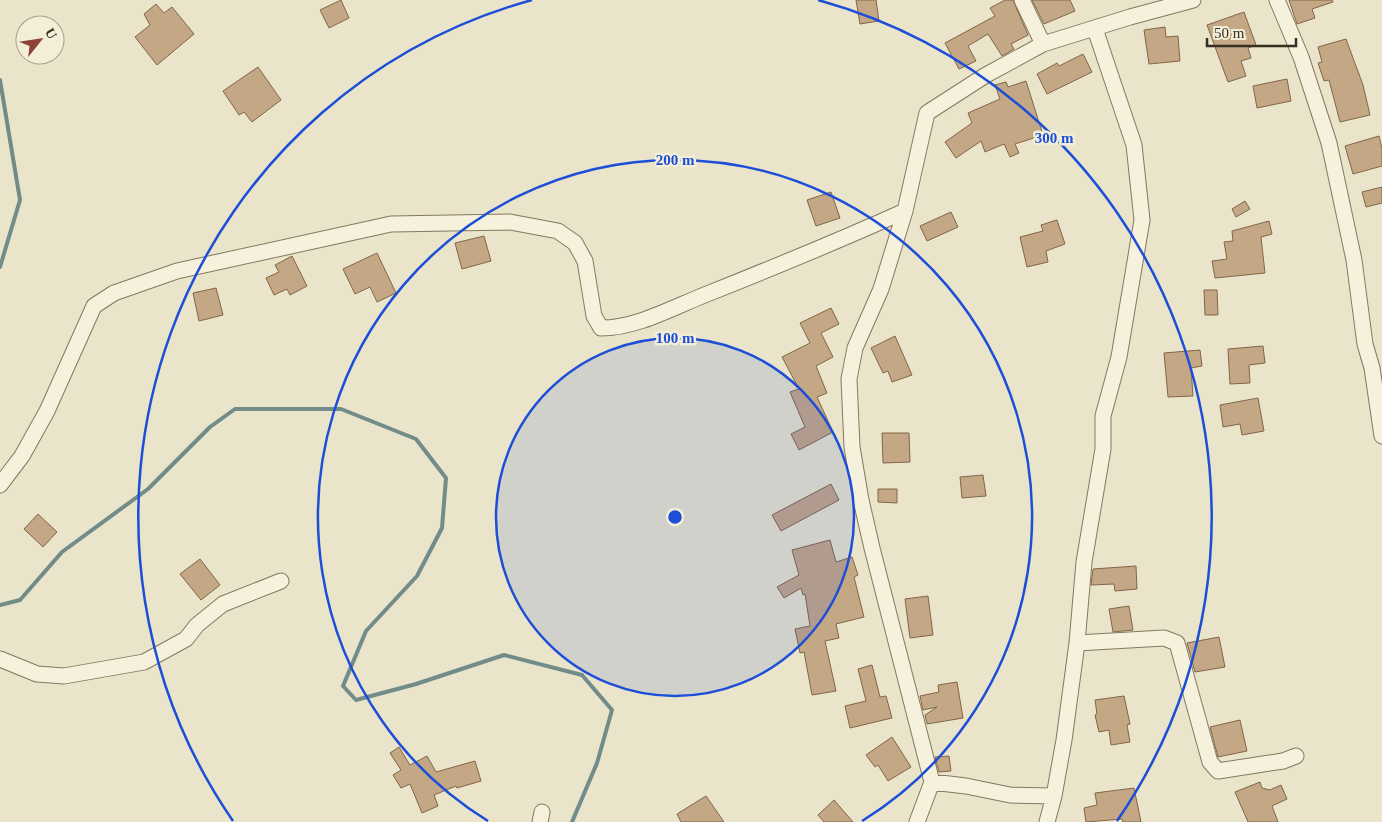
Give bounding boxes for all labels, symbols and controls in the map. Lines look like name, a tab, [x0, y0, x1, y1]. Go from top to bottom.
north arrow	[15, 15, 65, 65]
scale bar	[1207, 15, 1296, 47]
text: 50 m	[1214, 25, 1245, 41]
text: U	[42, 26, 60, 42]
text: 300 m	[1035, 130, 1074, 146]
text: 200 m	[656, 152, 695, 168]
text: 100 m	[656, 330, 695, 346]
centre of rings	[666, 508, 684, 526]

